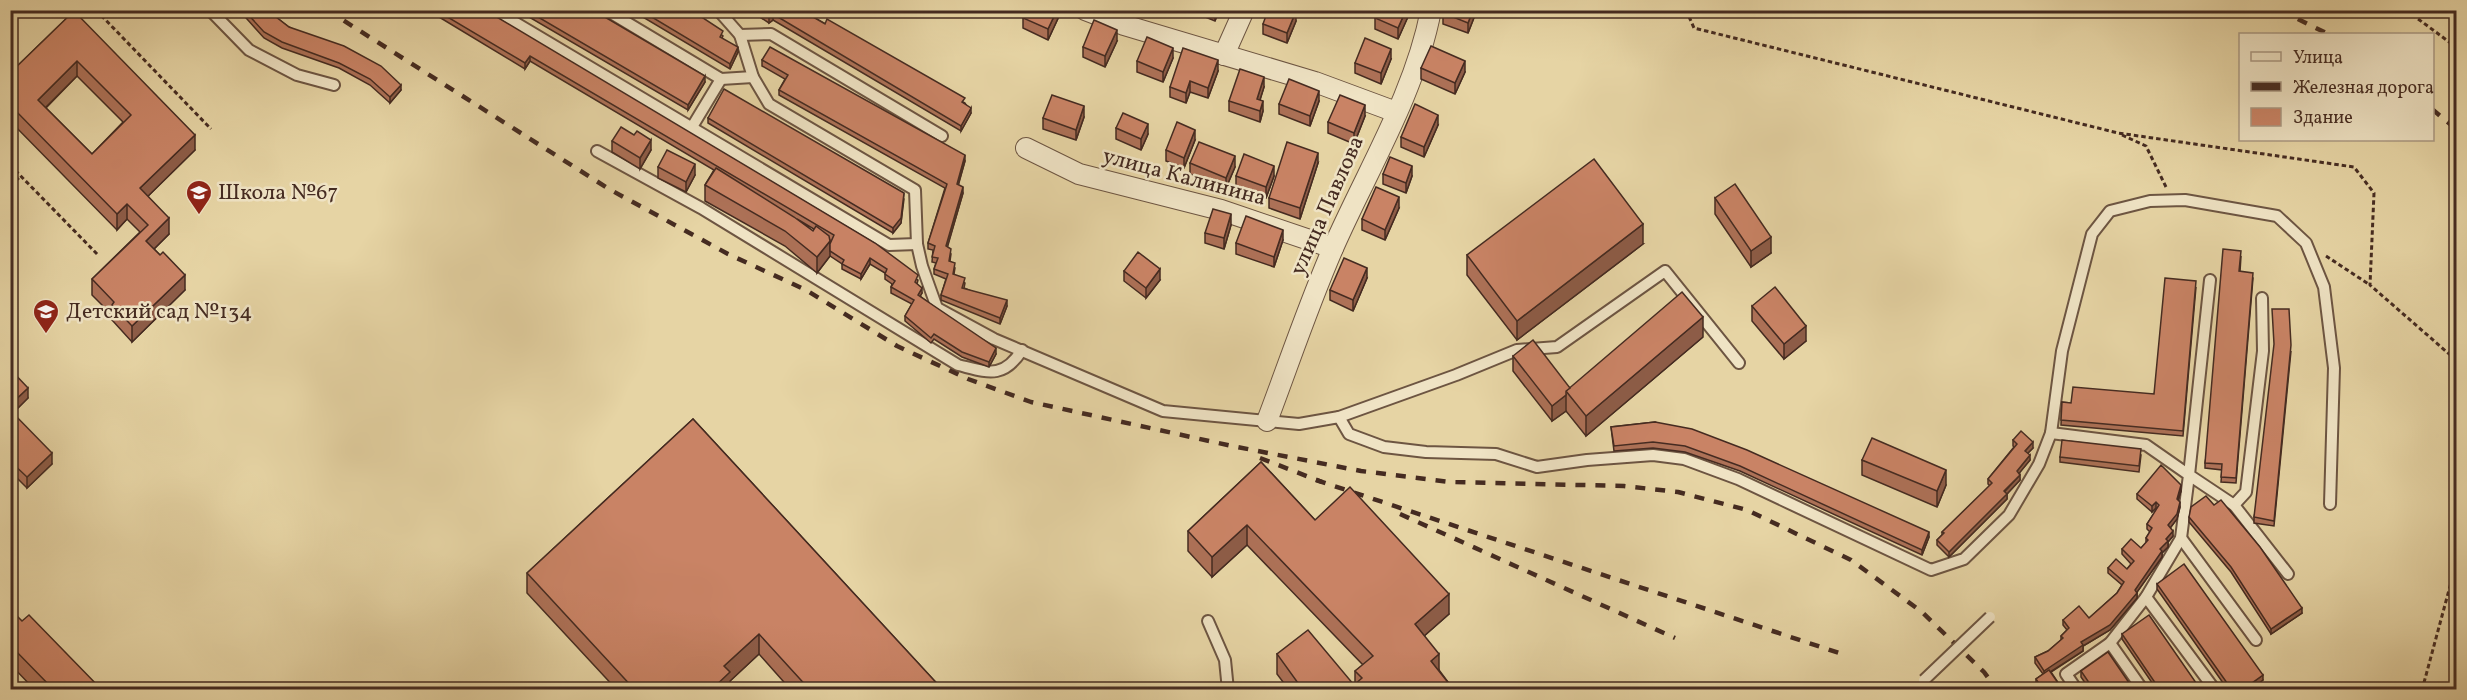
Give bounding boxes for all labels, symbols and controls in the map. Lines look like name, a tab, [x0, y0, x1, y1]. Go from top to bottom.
legend	[2239, 33, 2434, 141]
text: Улица	[2293, 46, 2343, 71]
text: Железная дорога	[2293, 76, 2434, 101]
text: Здание	[2293, 106, 2353, 131]
street label: улица Павлова	[1283, 131, 1373, 281]
street label: улица Калинина	[1099, 141, 1269, 215]
school or university icon: Школа №67	[184, 178, 214, 216]
place label: Школа №67	[218, 178, 338, 209]
school or university icon: Детский сад №134	[31, 297, 61, 335]
place label: Детский сад №134	[66, 297, 252, 328]

